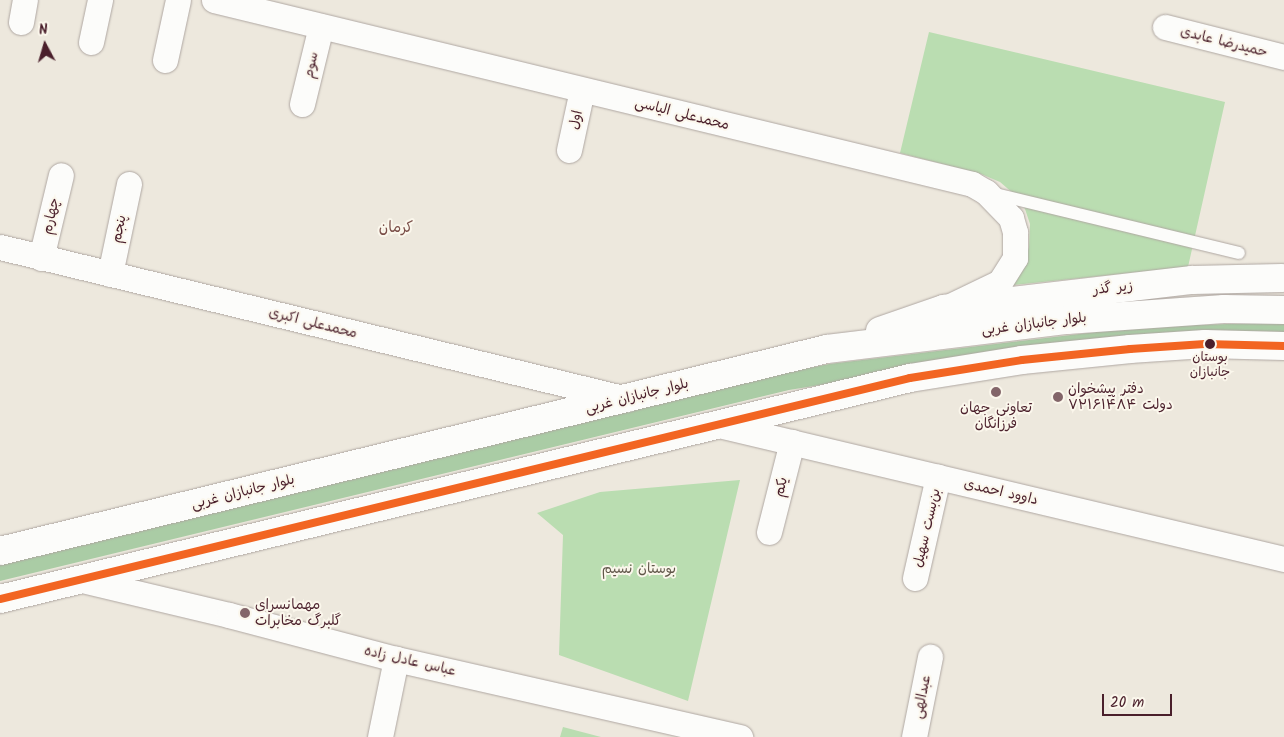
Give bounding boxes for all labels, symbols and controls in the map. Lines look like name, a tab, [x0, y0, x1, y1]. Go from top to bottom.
text: N	[38, 19, 49, 41]
north arrow	[20, 20, 70, 70]
street label: حمیدرضا عابدی	[1179, 23, 1269, 61]
street label: سوم	[300, 50, 322, 80]
street label: محمدعلی الیاسی	[633, 94, 731, 134]
street label: اول	[566, 109, 586, 131]
street label: چهارم	[39, 196, 63, 236]
street label: پنجم	[108, 213, 130, 245]
district label: کرمان	[379, 220, 413, 238]
street label: زیر گذر	[1092, 278, 1134, 298]
street label: محمدعلی اکبری	[267, 304, 359, 342]
street label: بلوار جانبازان غربی	[980, 309, 1088, 339]
marker: بوستان جانبازان	[1205, 339, 1215, 349]
place label: بوستان جانبازان	[1190, 351, 1230, 382]
street label: بلوار جانبازان غربی	[584, 375, 690, 417]
place label: دفتر پیشخوان دولت ۷۲۱۶۱۴۸۴	[1068, 381, 1173, 414]
marker: تعاونی جهان فرزانگان	[990, 386, 1002, 398]
marker: دفتر پیشخوان دولت ۷۲۱۶۱۴۸۴	[1052, 391, 1064, 403]
place label: تعاونی جهان فرزانگان	[960, 400, 1032, 432]
street label: بلوار جانبازان غربی	[190, 471, 296, 513]
street label: یکم	[770, 475, 792, 499]
street label: داوود احمدی	[962, 475, 1040, 509]
street label: بن‌بست سهیل	[910, 487, 944, 569]
park label: بوستان نسیم	[602, 561, 676, 577]
place label: مهمانسرای گلبرگ مخابرات	[255, 597, 341, 630]
marker: مهمانسرای گلبرگ مخابرات	[239, 607, 251, 619]
street label: عباس عادل زاده	[363, 642, 457, 680]
street label: عبدالهی	[910, 674, 934, 720]
scale bar	[1104, 684, 1174, 716]
text: 20 m	[1110, 691, 1144, 715]

